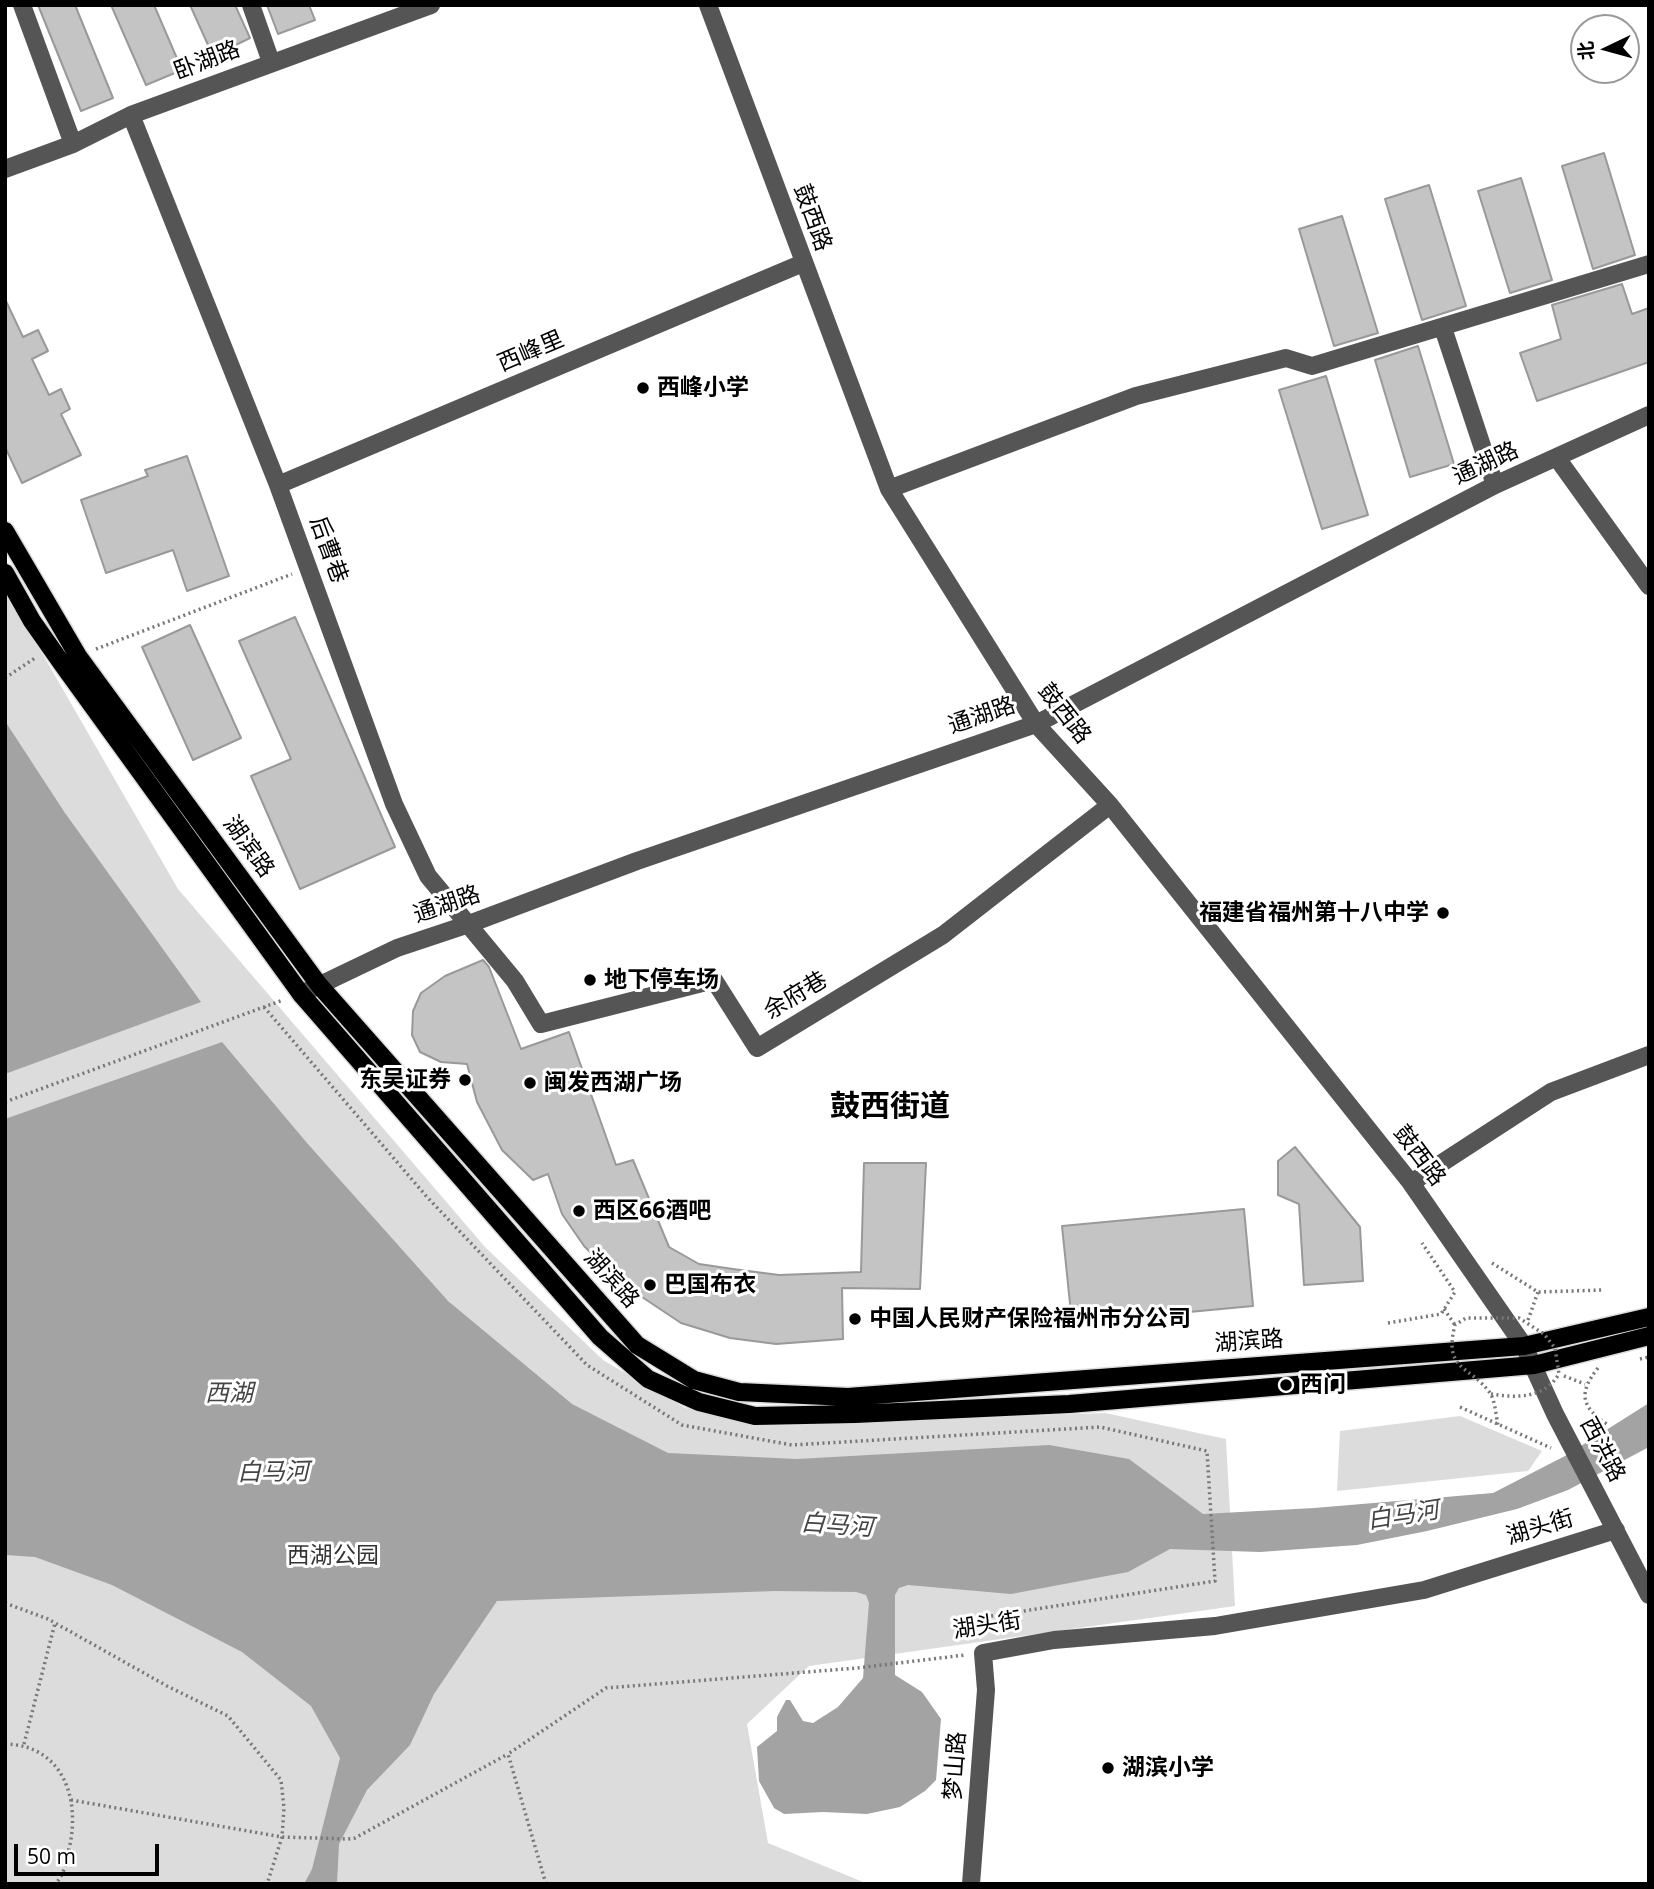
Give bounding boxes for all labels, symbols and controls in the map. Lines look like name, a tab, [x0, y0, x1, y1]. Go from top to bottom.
north arrow	[1570, 14, 1640, 84]
street label: 卧湖路	[170, 36, 244, 86]
text: 北	[1572, 40, 1600, 61]
street label: 鼓西路	[787, 181, 837, 255]
street label: 西峰里	[494, 326, 568, 378]
place label: 西峰小学	[657, 374, 749, 402]
marker: 西峰小学	[635, 380, 651, 396]
street label: 通湖路	[1449, 437, 1523, 491]
street label: 后曹巷	[303, 513, 353, 587]
street label: 鼓西路	[1032, 678, 1096, 750]
street label: 通湖路	[945, 692, 1019, 740]
street label: 湖滨路	[217, 811, 279, 883]
street label: 通湖路	[410, 881, 484, 929]
place label: 福建省福州第十八中学	[1199, 899, 1429, 927]
marker: 福建省福州第十八中学	[1435, 905, 1451, 921]
place label: 地下停车场	[604, 966, 719, 994]
street label: 余府巷	[759, 966, 833, 1026]
marker: 地下停车场	[582, 972, 598, 988]
place label: 东吴证券	[359, 1066, 451, 1094]
place label: 闽发西湖广场	[544, 1069, 682, 1097]
marker: 东吴证券	[457, 1072, 473, 1088]
marker: 闽发西湖广场	[522, 1075, 538, 1091]
district label: 鼓西街道	[830, 1089, 950, 1125]
street label: 鼓西路	[1387, 1120, 1451, 1192]
place label: 西区66酒吧	[593, 1197, 711, 1225]
marker: 西区66酒吧	[571, 1203, 587, 1219]
street label: 湖滨路	[578, 1244, 644, 1314]
place label: 巴国布衣	[664, 1271, 756, 1299]
marker: 巴国布衣	[642, 1277, 658, 1293]
place label: 中国人民财产保险福州市分公司	[869, 1305, 1191, 1333]
marker: 中国人民财产保险福州市分公司	[847, 1311, 863, 1327]
street label: 湖滨路	[1214, 1326, 1284, 1358]
place label: 西门	[1300, 1371, 1346, 1399]
marker: 西门	[1278, 1377, 1294, 1393]
water label: 西湖	[205, 1380, 253, 1408]
street label: 西洪路	[1574, 1413, 1630, 1487]
water label: 白马河	[237, 1458, 309, 1488]
water label: 白马河	[1365, 1496, 1441, 1536]
street label: 湖头街	[1503, 1505, 1577, 1551]
water label: 白马河	[800, 1509, 874, 1543]
park label: 西湖公园	[287, 1542, 379, 1570]
street label: 湖头街	[951, 1607, 1023, 1645]
street label: 梦山路	[940, 1731, 972, 1801]
place label: 湖滨小学	[1122, 1754, 1214, 1782]
marker: 湖滨小学	[1100, 1760, 1116, 1776]
scale bar	[18, 1829, 163, 1873]
text: 50 m	[27, 1842, 76, 1870]

